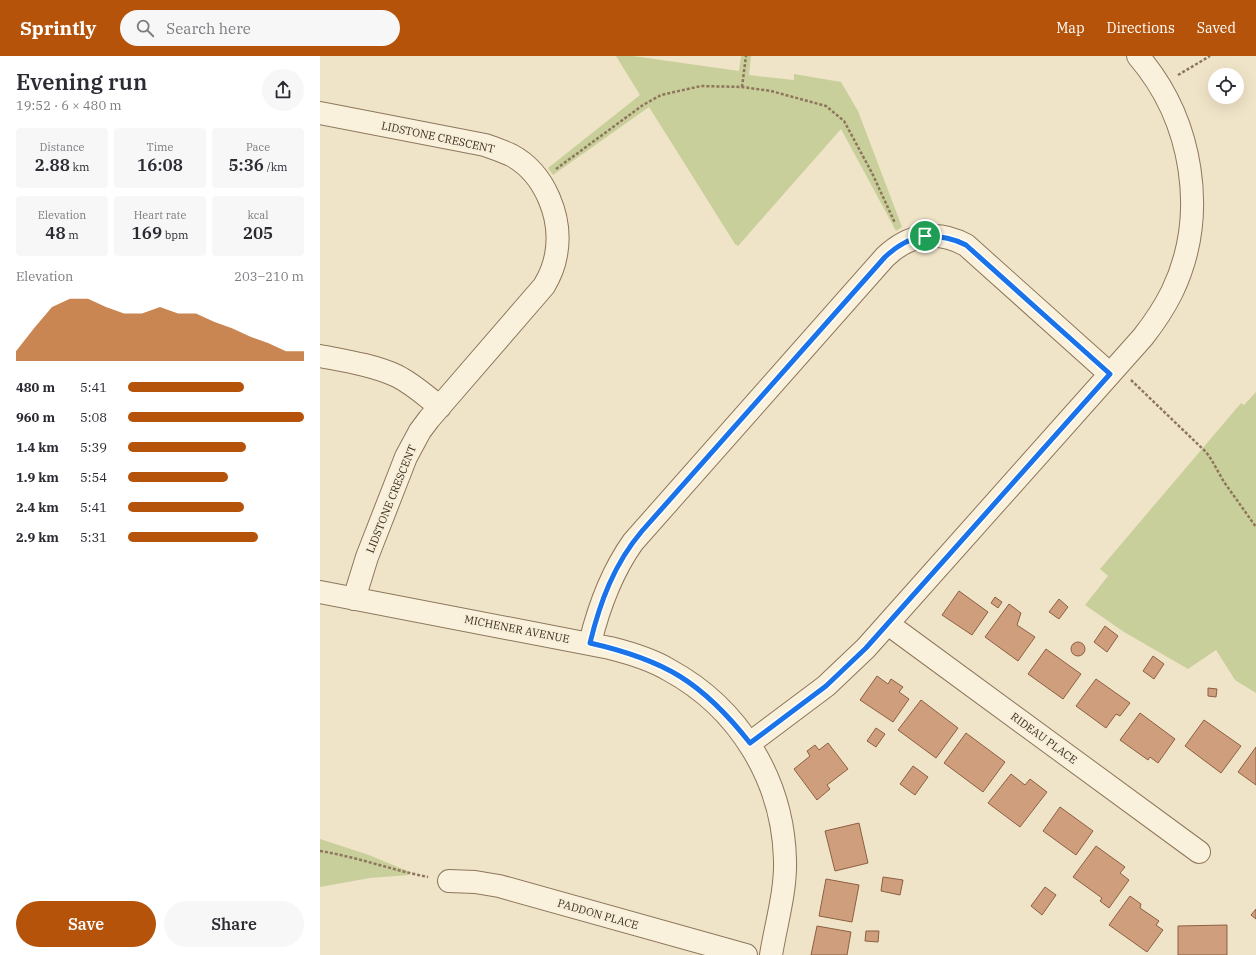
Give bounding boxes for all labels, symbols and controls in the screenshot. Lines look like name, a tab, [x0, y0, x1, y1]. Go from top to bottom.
search box	[120, 10, 400, 46]
text: Sprintly	[20, 16, 96, 40]
icon: search	[134, 17, 156, 39]
text: Search here	[166, 19, 251, 38]
text: Map	[1056, 19, 1085, 37]
text: Directions	[1107, 19, 1175, 37]
text: Saved	[1197, 19, 1236, 37]
text: Evening run	[16, 67, 147, 96]
map controls	[1208, 68, 1244, 104]
button: locate	[1208, 68, 1244, 104]
button: share	[262, 69, 304, 111]
text: 19:52 · 6 × 480 m	[16, 97, 122, 114]
street label: LIDSTONE CRESCENT	[380, 118, 496, 156]
text: Distance	[40, 140, 84, 154]
text: Time	[146, 140, 174, 154]
text: Pace	[246, 140, 270, 154]
text: 2.88	[35, 154, 70, 176]
text: 16:08	[137, 154, 183, 176]
text: 5:36	[228, 154, 264, 176]
text: km	[70, 160, 89, 174]
text: /km	[264, 160, 288, 174]
text: Elevation	[38, 208, 86, 222]
text: Heart rate	[134, 208, 186, 222]
text: kcal	[247, 208, 269, 222]
pin	[908, 219, 942, 253]
text: 48	[45, 222, 66, 244]
text: 169	[132, 222, 162, 244]
text: 205	[243, 222, 273, 244]
icon: arrive	[914, 225, 936, 247]
text: m	[66, 228, 79, 242]
text: bpm	[162, 228, 188, 242]
text: Elevation	[16, 268, 73, 285]
text: 203–210 m	[234, 268, 304, 285]
text: 480 m	[16, 379, 55, 396]
text: 5:41	[80, 379, 107, 396]
text: 960 m	[16, 409, 55, 426]
text: 5:08	[80, 409, 107, 426]
text: 1.4 km	[16, 439, 59, 456]
text: 5:39	[80, 439, 107, 456]
street label: LIDSTONE CRESCENT	[363, 443, 419, 555]
text: 1.9 km	[16, 469, 59, 486]
text: 5:54	[80, 469, 107, 486]
text: 2.4 km	[16, 499, 59, 516]
text: 5:41	[80, 499, 107, 516]
text: 2.9 km	[16, 529, 59, 546]
text: 5:31	[80, 529, 107, 546]
street label: MICHENER AVENUE	[463, 612, 571, 646]
street label: RIDEAU PLACE	[1008, 709, 1080, 767]
street label: PADDON PLACE	[556, 896, 640, 932]
button: Save	[16, 901, 156, 947]
button: Share	[164, 901, 304, 947]

